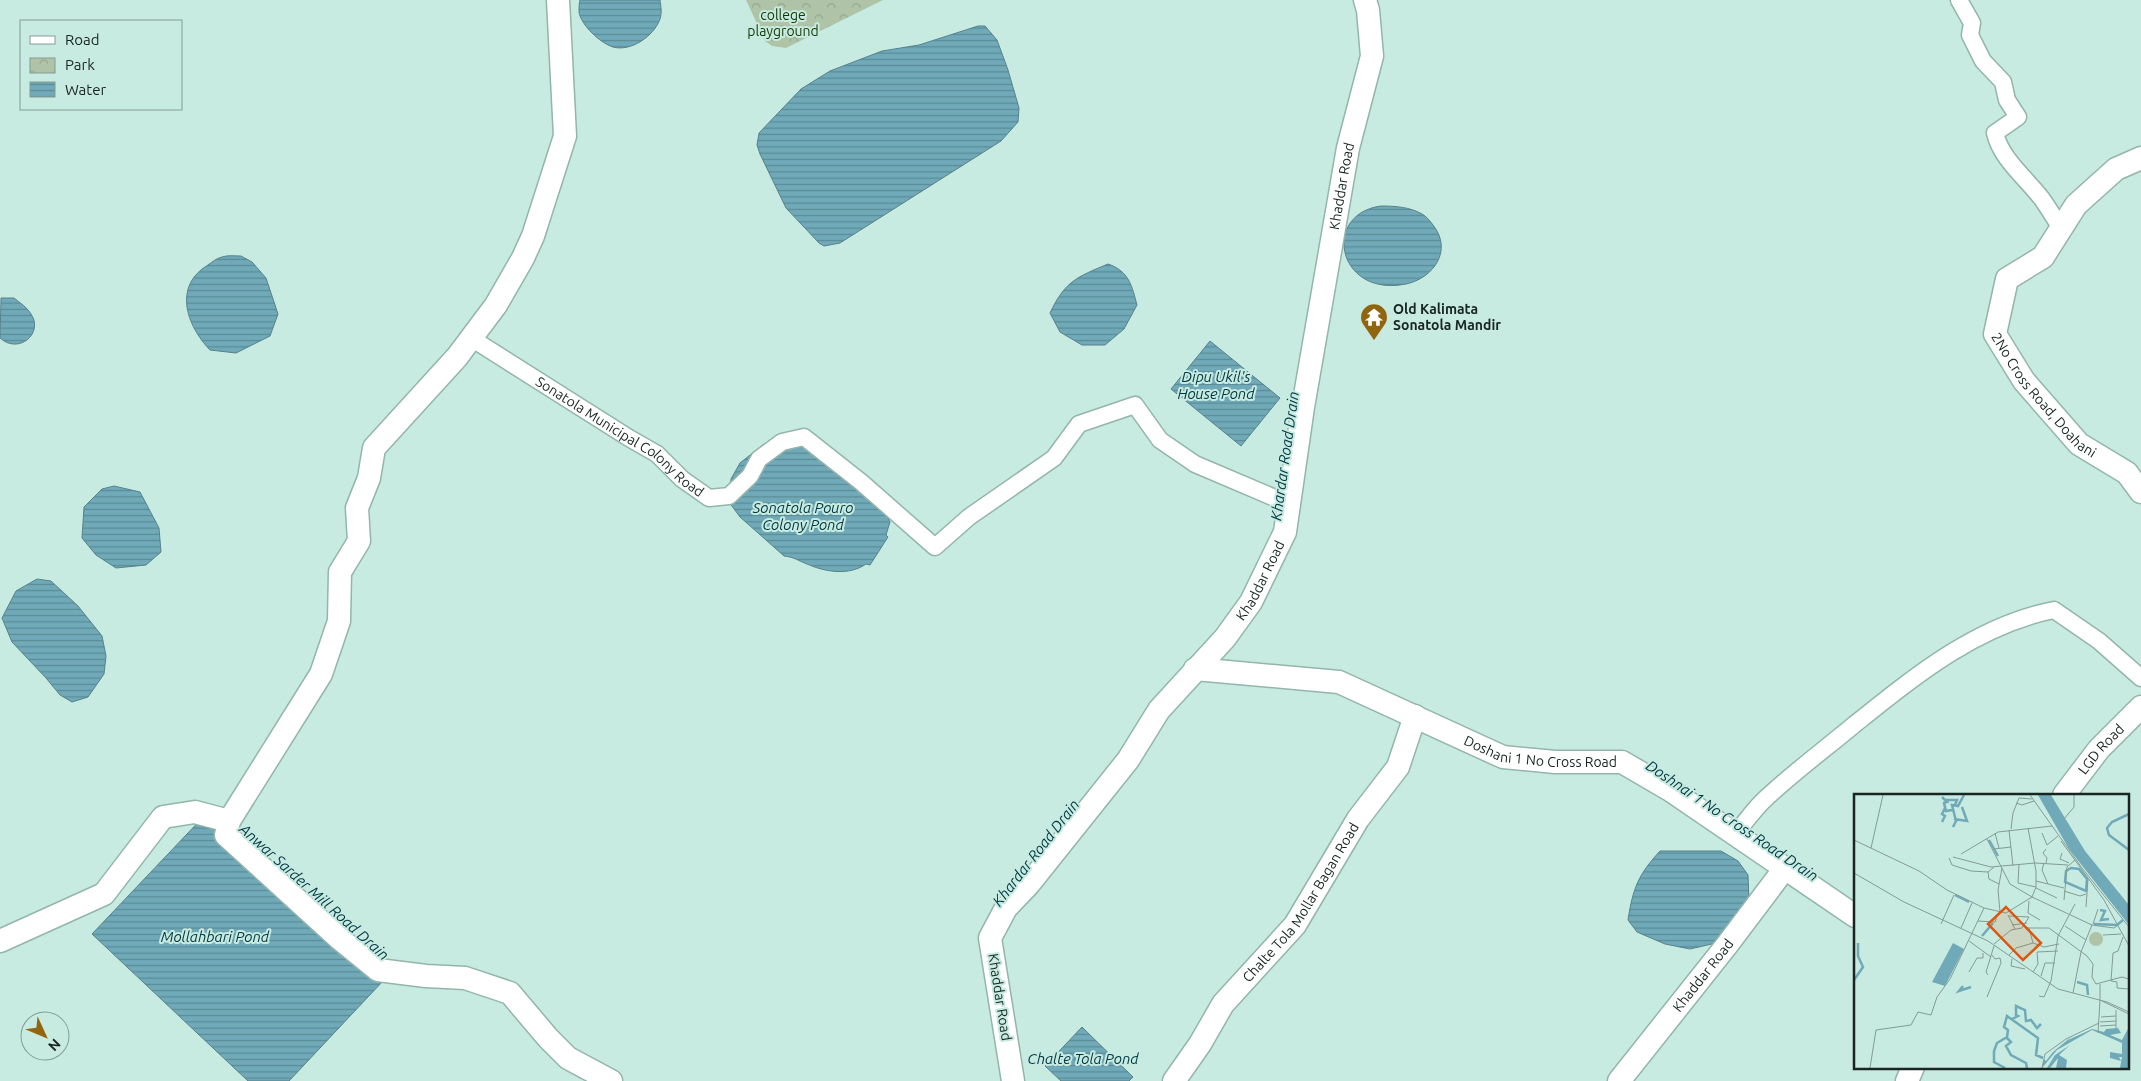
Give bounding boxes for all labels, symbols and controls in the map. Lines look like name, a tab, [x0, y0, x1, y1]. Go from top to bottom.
park label: college playground	[747, 7, 819, 39]
legend	[20, 20, 182, 110]
text: Road	[65, 31, 100, 48]
text: Park	[65, 56, 95, 73]
text: Water	[65, 81, 106, 98]
street label: Khaddar Road	[1326, 141, 1357, 231]
place label: Old Kalimata Sonatola Mandir	[1393, 301, 1501, 333]
temple icon: Old Kalimata Sonatola Mandir	[1359, 302, 1389, 341]
street label: 2No Cross Road, Doahani	[1988, 330, 2099, 461]
water label: Dipu Ukil's House Pond	[1177, 368, 1255, 402]
street label: Sonatola Municipal Colony Road	[533, 373, 707, 500]
water label: Khardar Road Drain	[1267, 390, 1302, 522]
water label: Sonatola Pouro Colony Pond	[752, 499, 853, 533]
street label: Khaddar Road	[1232, 538, 1288, 624]
street label: LGD Road	[2075, 721, 2127, 777]
street label: Doshani 1 No Cross Road	[1461, 732, 1617, 770]
water label: Doshnai 1 No Cross Road Drain	[1643, 757, 1821, 885]
inset map	[1854, 794, 2128, 1068]
water label: Khardar Road Drain	[989, 796, 1082, 909]
water label: Anwar Sarder Mill Road Drain	[235, 819, 393, 963]
street label: Chalte Tola Mollar Bagan Road	[1239, 820, 1362, 985]
water label: Mollahbari Pond	[161, 928, 270, 945]
street label: Khaddar Road	[1669, 936, 1737, 1015]
street label: Khaddar Road	[985, 952, 1015, 1042]
north arrow	[20, 1011, 70, 1061]
text: N	[45, 1036, 64, 1054]
water label: Chalte Tola Pond	[1027, 1050, 1139, 1067]

